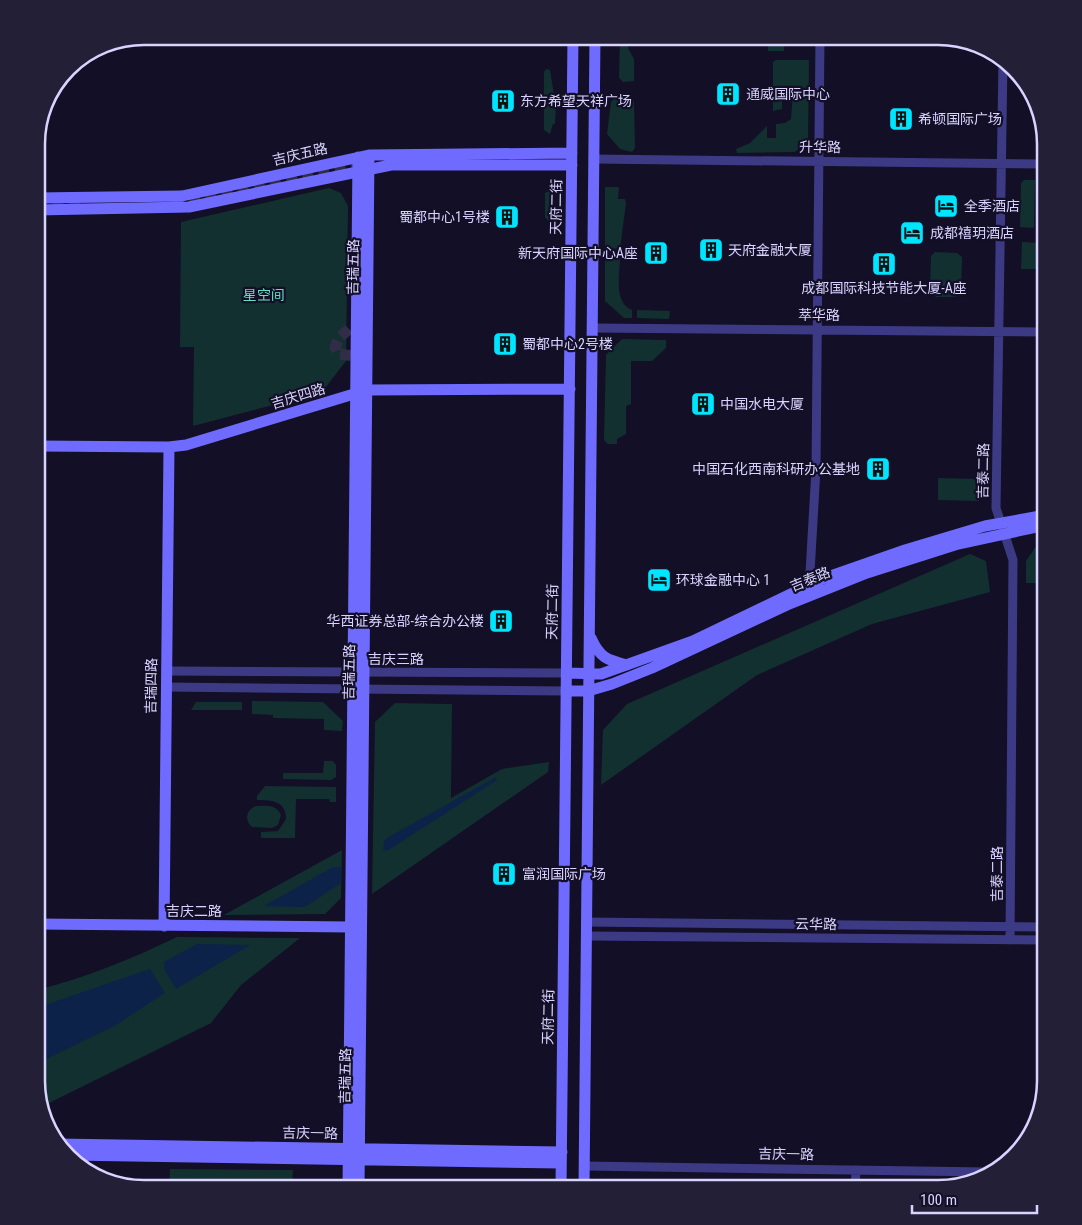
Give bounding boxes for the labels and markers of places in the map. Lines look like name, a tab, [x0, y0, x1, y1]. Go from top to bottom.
building icon: 通威国际中心	[715, 81, 741, 107]
place label: 通威国际中心	[746, 86, 830, 102]
building icon: 东方希望天祥广场	[490, 88, 516, 114]
place label: 东方希望天祥广场	[520, 93, 632, 109]
building icon: 希顿国际广场	[888, 106, 914, 132]
place label: 希顿国际广场	[918, 111, 1002, 127]
hotel icon: 全季酒店	[933, 193, 959, 219]
place label: 全季酒店	[964, 198, 1020, 214]
building icon: 蜀都中心1号楼	[494, 204, 520, 230]
place label: 蜀都中心1号楼	[399, 209, 490, 225]
hotel icon: 成都禧玥酒店	[899, 220, 925, 246]
place label: 成都禧玥酒店	[930, 225, 1014, 241]
building icon: 天府金融大厦	[698, 237, 724, 263]
building icon: 新天府国际中心A座	[643, 240, 669, 266]
place label: 天府金融大厦	[728, 242, 812, 258]
place label: 新天府国际中心A座	[518, 245, 638, 261]
building icon: 成都国际科技节能大厦-A座	[871, 251, 897, 277]
place label: 成都国际科技节能大厦-A座	[801, 280, 967, 296]
building icon: 蜀都中心2号楼	[492, 331, 518, 357]
place label: 蜀都中心2号楼	[522, 336, 613, 352]
building icon: 中国水电大厦	[690, 391, 716, 417]
place label: 中国水电大厦	[720, 396, 804, 412]
building icon: 中国石化西南科研办公基地	[865, 456, 891, 482]
place label: 中国石化西南科研办公基地	[692, 461, 860, 477]
hotel icon: 环球金融中心 1	[646, 567, 672, 593]
place label: 环球金融中心 1	[676, 572, 770, 588]
building icon: 华西证券总部-综合办公楼	[488, 608, 514, 634]
place label: 华西证券总部-综合办公楼	[327, 613, 484, 629]
building icon: 富润国际广场	[491, 861, 517, 887]
place label: 富润国际广场	[522, 866, 606, 882]

